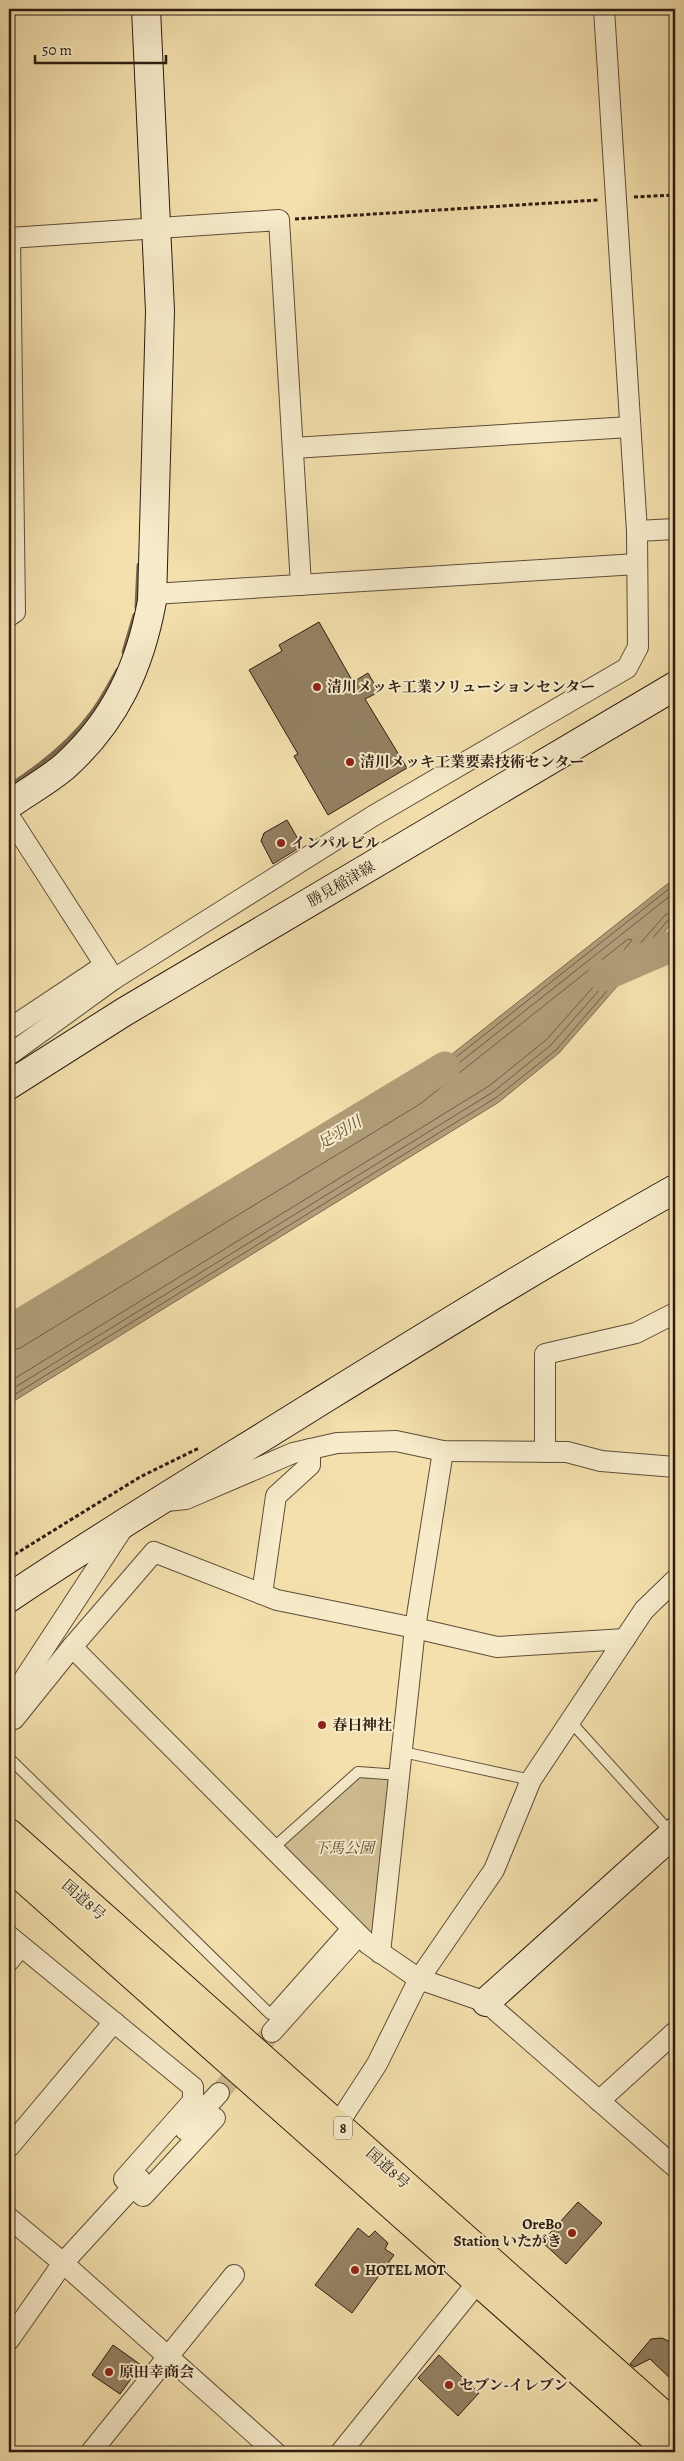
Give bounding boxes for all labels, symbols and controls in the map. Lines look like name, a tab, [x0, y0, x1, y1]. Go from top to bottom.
scale bar	[35, 32, 166, 64]
text: 50 m	[42, 40, 72, 60]
place label: 清川メッキ工業ソリューションセンター	[327, 677, 595, 697]
marker: 清川メッキ工業ソリューションセンター	[311, 681, 323, 693]
place label: 清川メッキ工業要素技術センター	[360, 752, 584, 772]
marker: 清川メッキ工業要素技術センター	[344, 756, 356, 768]
place label: インパルビル	[291, 833, 380, 853]
marker: インパルビル	[275, 837, 287, 849]
street label: 勝見稲津線	[304, 857, 378, 911]
water label: 足羽川	[313, 1110, 367, 1155]
place label: 春日神社	[332, 1715, 392, 1735]
marker: 春日神社	[316, 1719, 328, 1731]
park label: 下馬公園	[314, 1838, 377, 1858]
street label: 国道8号	[58, 1875, 110, 1925]
road number: 8	[334, 2116, 352, 2140]
street label: 国道8号	[362, 2143, 414, 2193]
place label: OreBo Station いたがき	[454, 2214, 562, 2251]
marker: OreBo Station いたがき	[566, 2227, 578, 2239]
place label: HOTEL MOT	[365, 2260, 446, 2280]
marker: HOTEL MOT	[349, 2264, 361, 2276]
place label: 原田幸商会	[119, 2362, 194, 2382]
marker: 原田幸商会	[103, 2366, 115, 2378]
place label: セブン-イレブン	[459, 2375, 568, 2395]
marker: セブン-イレブン	[443, 2379, 455, 2391]

